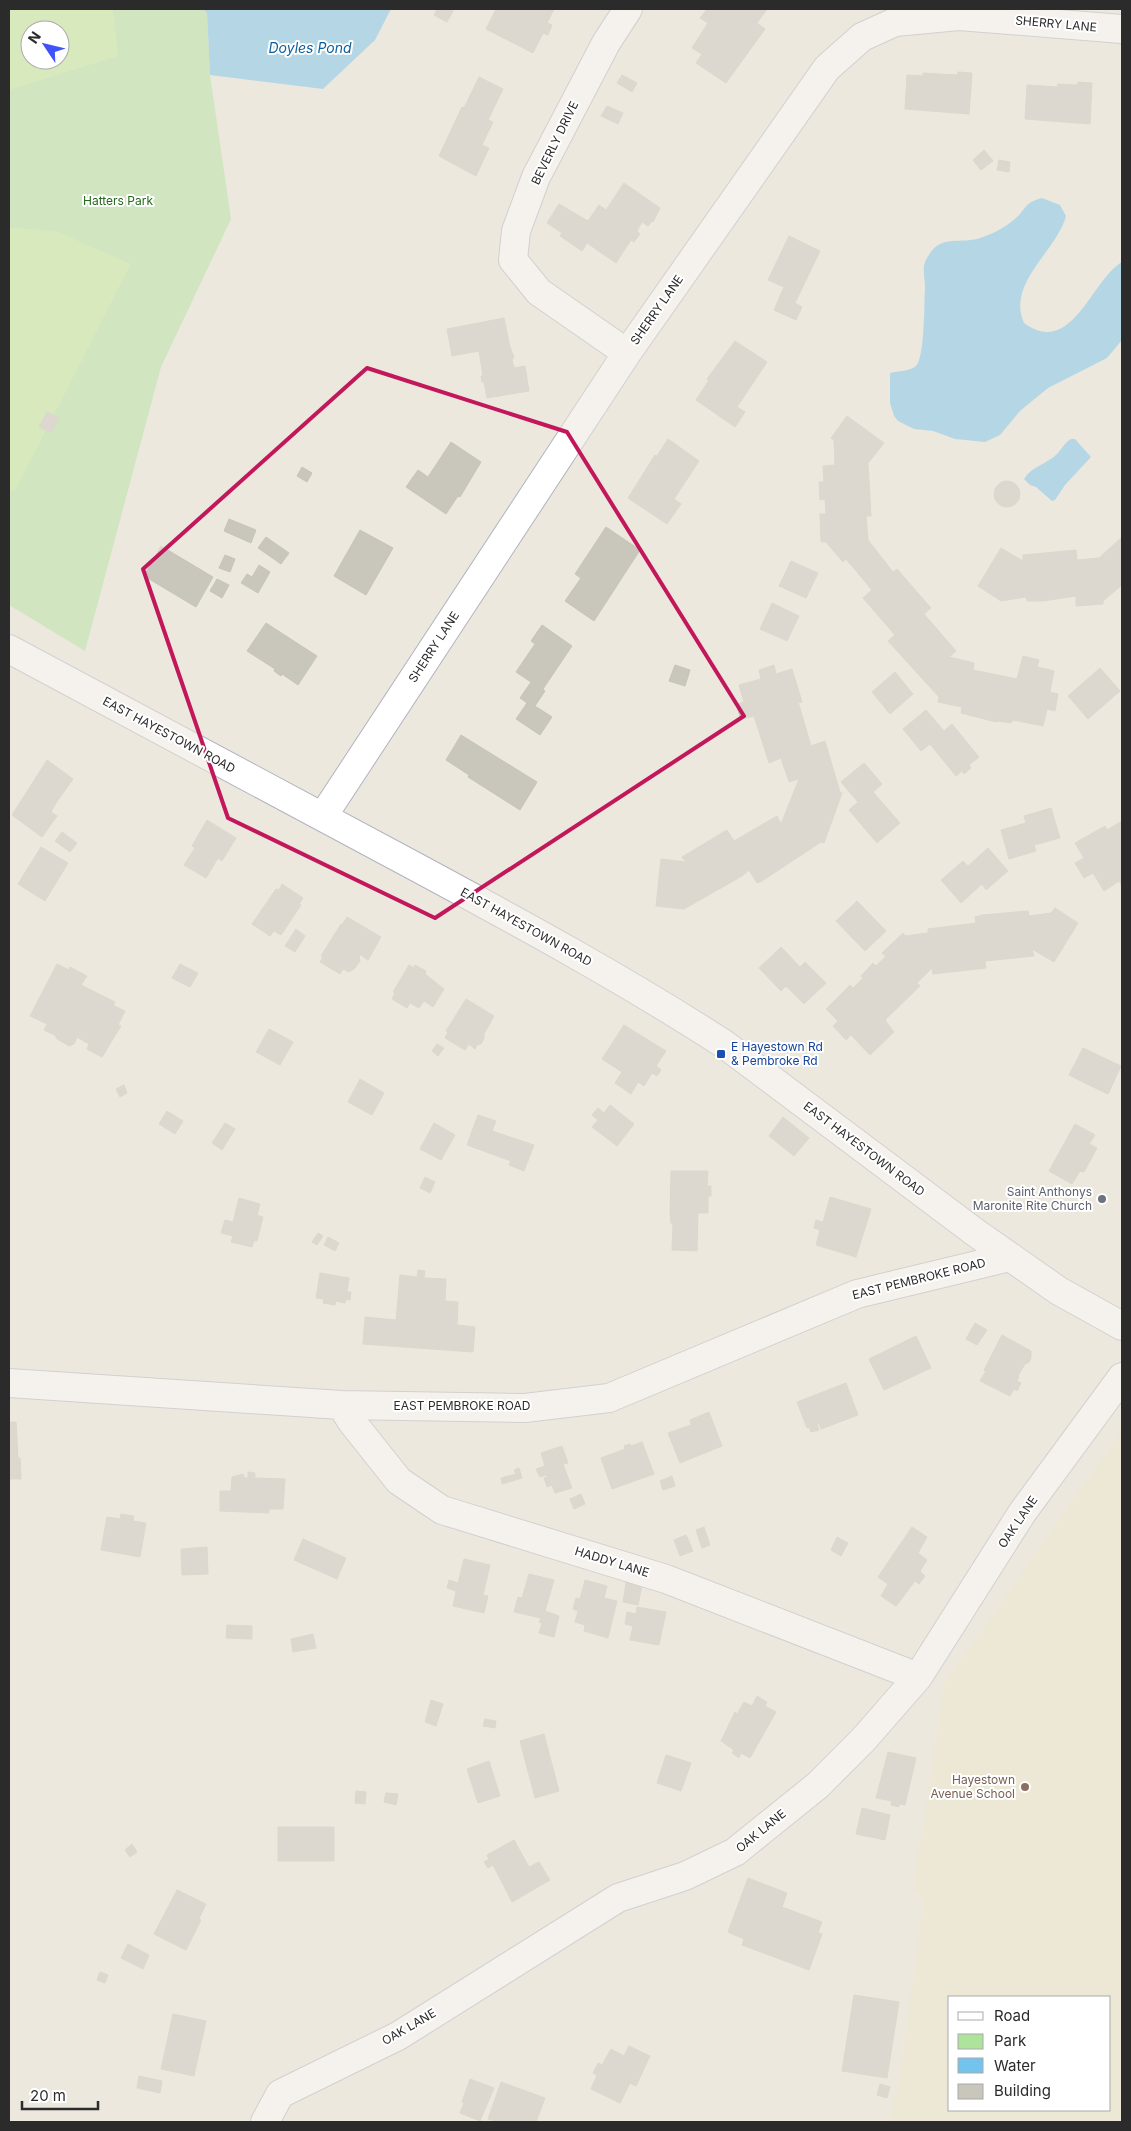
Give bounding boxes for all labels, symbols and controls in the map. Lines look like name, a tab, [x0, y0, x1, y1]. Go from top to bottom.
street label: SHERRY LANE	[1015, 12, 1097, 35]
north arrow	[20, 20, 70, 70]
text: N	[24, 28, 44, 47]
water label: Doyles Pond	[268, 39, 352, 56]
street label: BEVERLY DRIVE	[528, 98, 581, 187]
park label: Hatters Park	[83, 193, 153, 208]
street label: SHERRY LANE	[627, 272, 686, 348]
street label: SHERRY LANE	[405, 608, 462, 685]
street label: EAST HAYESTOWN ROAD	[100, 693, 238, 776]
street label: EAST HAYESTOWN ROAD	[458, 884, 595, 969]
place label: E Hayestown Rd & Pembroke Rd	[731, 1039, 823, 1068]
marker: E Hayestown Rd & Pembroke Rd	[715, 1048, 727, 1060]
street label: EAST HAYESTOWN ROAD	[801, 1098, 928, 1199]
place label: Saint Anthonys Maronite Rite Church	[973, 1184, 1092, 1213]
marker: Saint Anthonys Maronite Rite Church	[1096, 1193, 1108, 1205]
street label: EAST PEMBROKE ROAD	[851, 1255, 987, 1302]
street label: EAST PEMBROKE ROAD	[394, 1398, 530, 1413]
street label: OAK LANE	[995, 1493, 1041, 1551]
street label: HADDY LANE	[573, 1543, 651, 1580]
place label: Hayestown Avenue School	[931, 1772, 1015, 1801]
marker: Hayestown Avenue School	[1019, 1781, 1031, 1793]
street label: OAK LANE	[733, 1806, 789, 1855]
legend	[948, 1996, 1111, 2111]
street label: OAK LANE	[379, 2005, 438, 2048]
text: Road	[994, 2006, 1030, 2025]
text: Park	[994, 2031, 1027, 2050]
text: Water	[994, 2056, 1036, 2075]
scale bar	[22, 2078, 99, 2110]
text: Building	[994, 2081, 1051, 2100]
text: 20 m	[30, 2086, 66, 2105]

